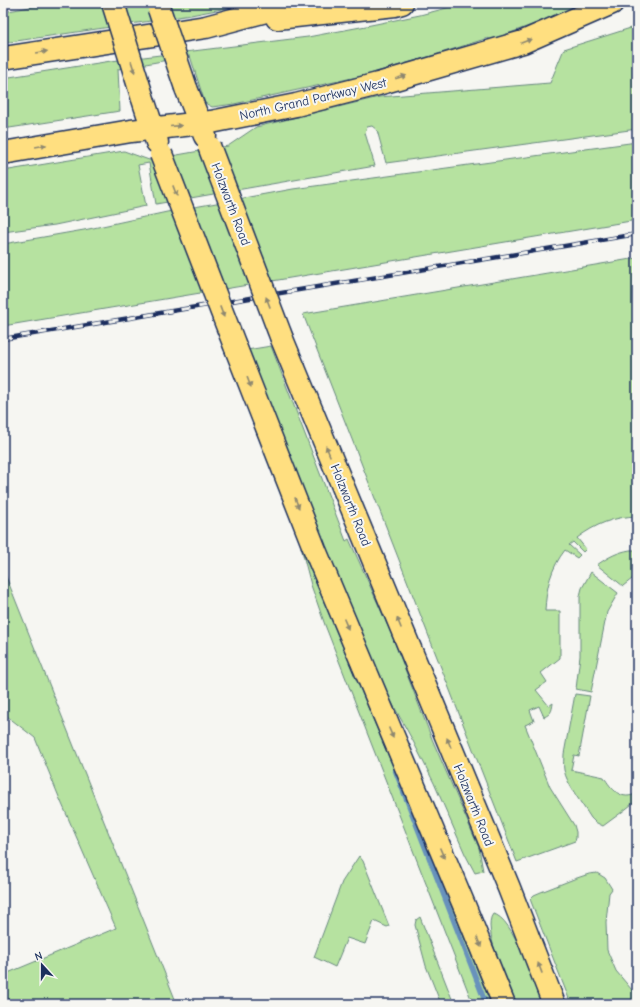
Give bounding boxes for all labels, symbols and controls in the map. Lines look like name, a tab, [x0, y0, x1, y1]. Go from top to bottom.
one-way arrow	[520, 37, 532, 43]
one-way arrow	[35, 49, 48, 55]
one-way arrow	[130, 61, 136, 73]
street label: North Grand Parkway West	[238, 74, 389, 123]
one-way arrow	[395, 74, 407, 80]
one-way arrow	[170, 122, 182, 129]
one-way arrow	[35, 143, 48, 149]
street label: Holzwarth Road	[208, 161, 254, 247]
one-way arrow	[173, 185, 179, 197]
one-way arrow	[265, 296, 271, 308]
one-way arrow	[219, 306, 225, 318]
one-way arrow	[247, 377, 253, 389]
one-way arrow	[325, 445, 331, 457]
street label: Holzwarth Road	[328, 462, 374, 548]
one-way arrow	[294, 498, 300, 510]
one-way arrow	[396, 617, 402, 629]
one-way arrow	[343, 618, 349, 630]
one-way arrow	[389, 727, 395, 739]
one-way arrow	[446, 738, 452, 749]
street label: Holzwarth Road	[451, 762, 497, 848]
one-way arrow	[439, 847, 445, 858]
one-way arrow	[476, 936, 482, 947]
north arrow	[22, 945, 62, 985]
text: N	[33, 949, 44, 963]
one-way arrow	[536, 961, 542, 973]

